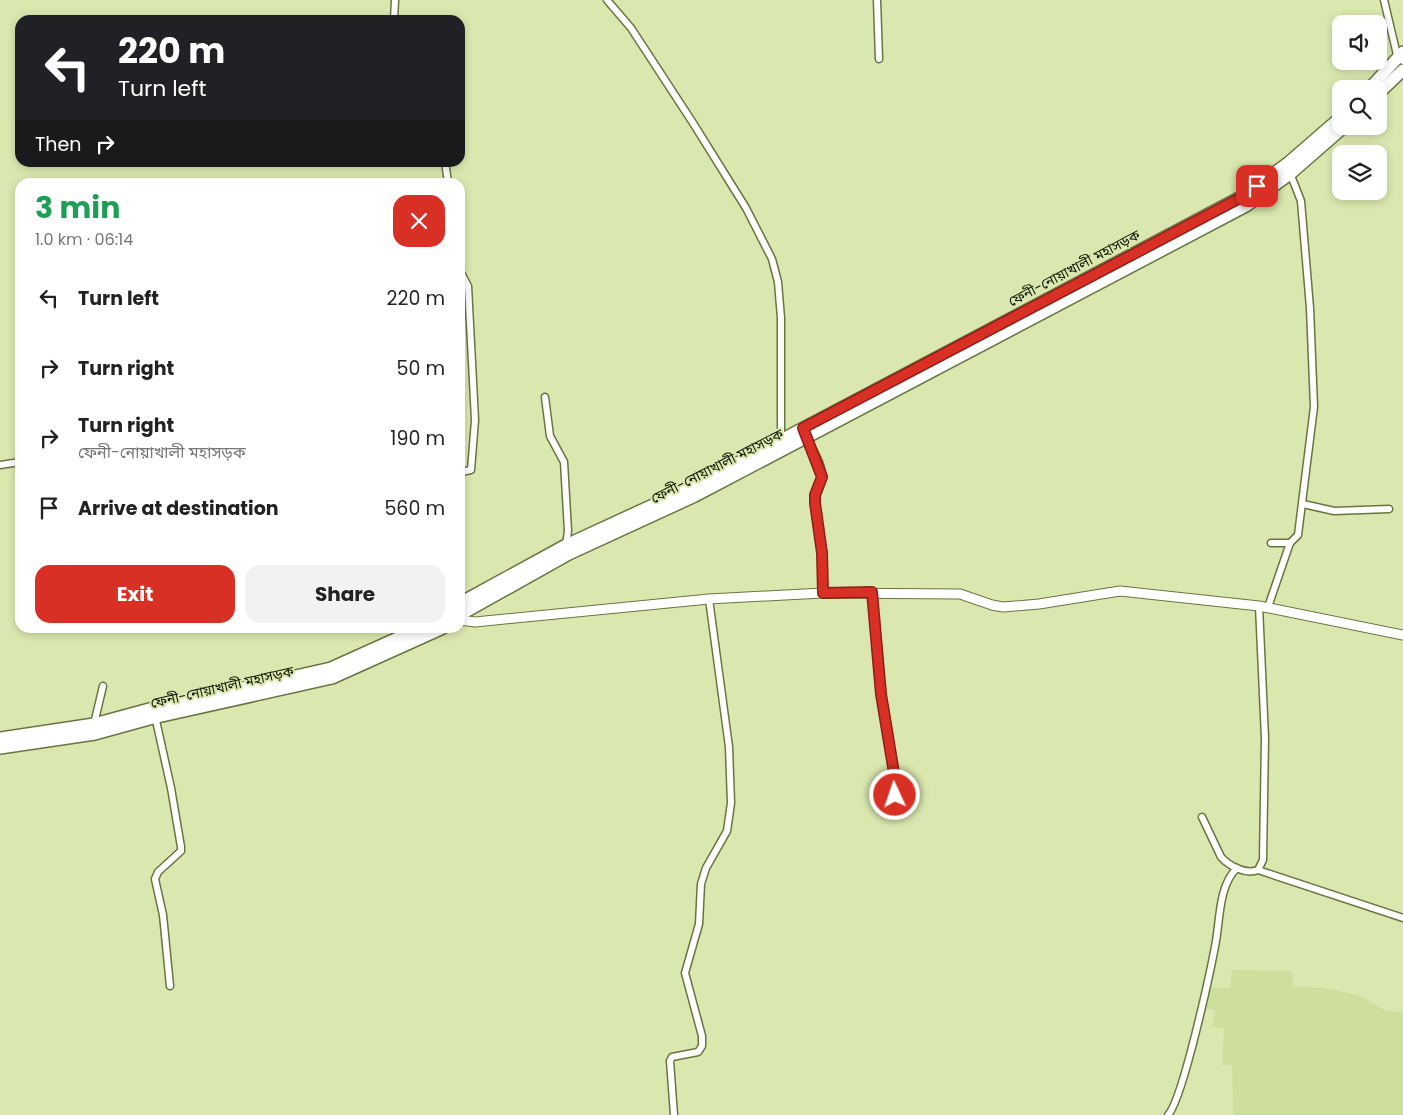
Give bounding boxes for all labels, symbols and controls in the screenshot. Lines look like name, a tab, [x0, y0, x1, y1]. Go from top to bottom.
map controls	[1332, 15, 1387, 200]
button: sound	[1332, 15, 1387, 70]
text: 220 m	[118, 26, 225, 75]
icon: left	[35, 35, 100, 100]
text: Turn left	[118, 73, 206, 104]
button: search	[1332, 80, 1387, 135]
icon: right	[91, 130, 119, 158]
text: Then	[35, 131, 81, 158]
button: layers	[1332, 145, 1387, 200]
pin	[1236, 165, 1278, 207]
icon: arrive	[1243, 172, 1271, 200]
text: 3 min	[35, 186, 120, 229]
button: close	[393, 195, 445, 247]
street label: ফেনী-নোয়াখালী মহাসড়ক	[1005, 224, 1144, 311]
text: 1.0 km · 06:14	[35, 228, 133, 251]
icon: left	[35, 284, 63, 312]
text: Turn left	[78, 285, 159, 312]
text: 220 m	[387, 285, 445, 312]
icon: right	[35, 354, 63, 382]
text: Turn right	[78, 355, 174, 382]
text: 50 m	[396, 355, 445, 382]
text: Turn right	[78, 412, 174, 439]
street label: ফেনী-নোয়াখালী মহাসড়ক	[647, 423, 788, 508]
icon: right	[35, 424, 63, 452]
text: 190 m	[390, 425, 445, 452]
text: ফেনী-নোয়াখালী মহাসড়ক	[78, 441, 246, 464]
icon: arrive	[35, 494, 63, 522]
text: Arrive at destination	[78, 495, 279, 522]
text: 560 m	[384, 495, 445, 522]
button: Exit	[35, 565, 235, 623]
button: Share	[245, 565, 445, 623]
street label: ফেনী-নোয়াখালী মহাসড়ক	[148, 661, 296, 713]
position arrow	[868, 768, 920, 820]

